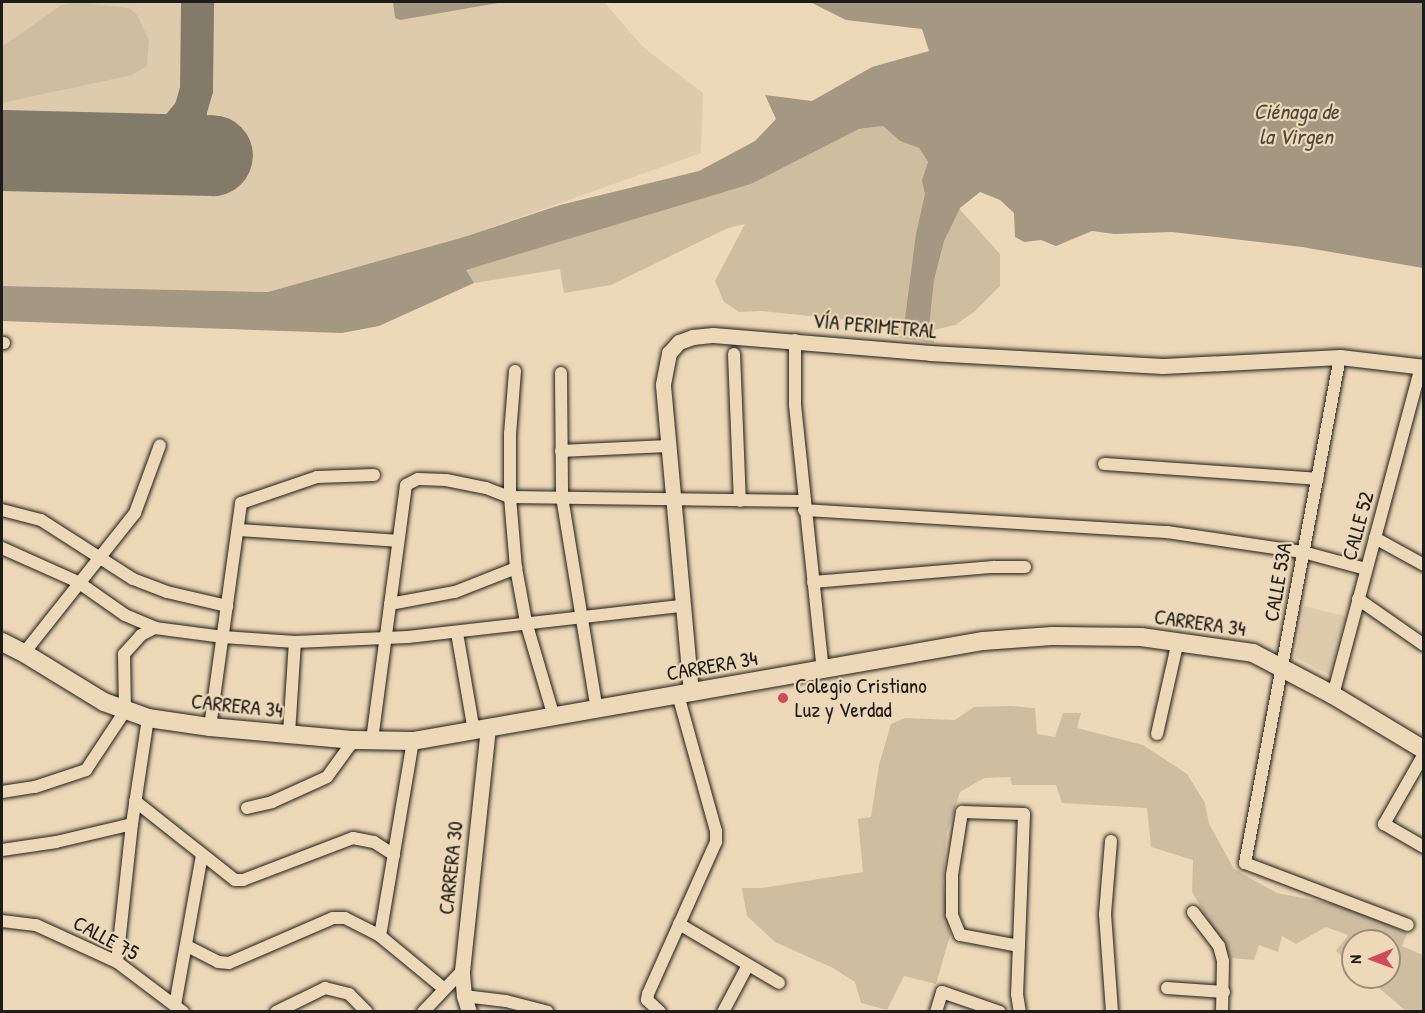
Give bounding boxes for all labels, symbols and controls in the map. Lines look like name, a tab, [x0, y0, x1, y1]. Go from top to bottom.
water label: Ciénaga de la Virgen	[1253, 98, 1339, 150]
street label: VÍA PERIMETRAL	[812, 308, 938, 344]
street label: CALLE 52	[1337, 489, 1379, 563]
street label: CALLE 53A	[1259, 540, 1297, 624]
street label: CARRERA 34	[1153, 604, 1247, 642]
street label: CARRERA 34	[665, 646, 759, 686]
place label: Colegio Cristiano Luz y Verdad	[795, 673, 927, 723]
street label: CARRERA 34	[190, 689, 284, 723]
marker: Colegio Cristiano Luz y Verdad	[776, 691, 790, 705]
street label: CARRERA 30	[434, 820, 468, 916]
street label: CALLE 75	[69, 910, 143, 966]
north arrow	[1341, 929, 1401, 989]
text: N	[1344, 955, 1366, 964]

